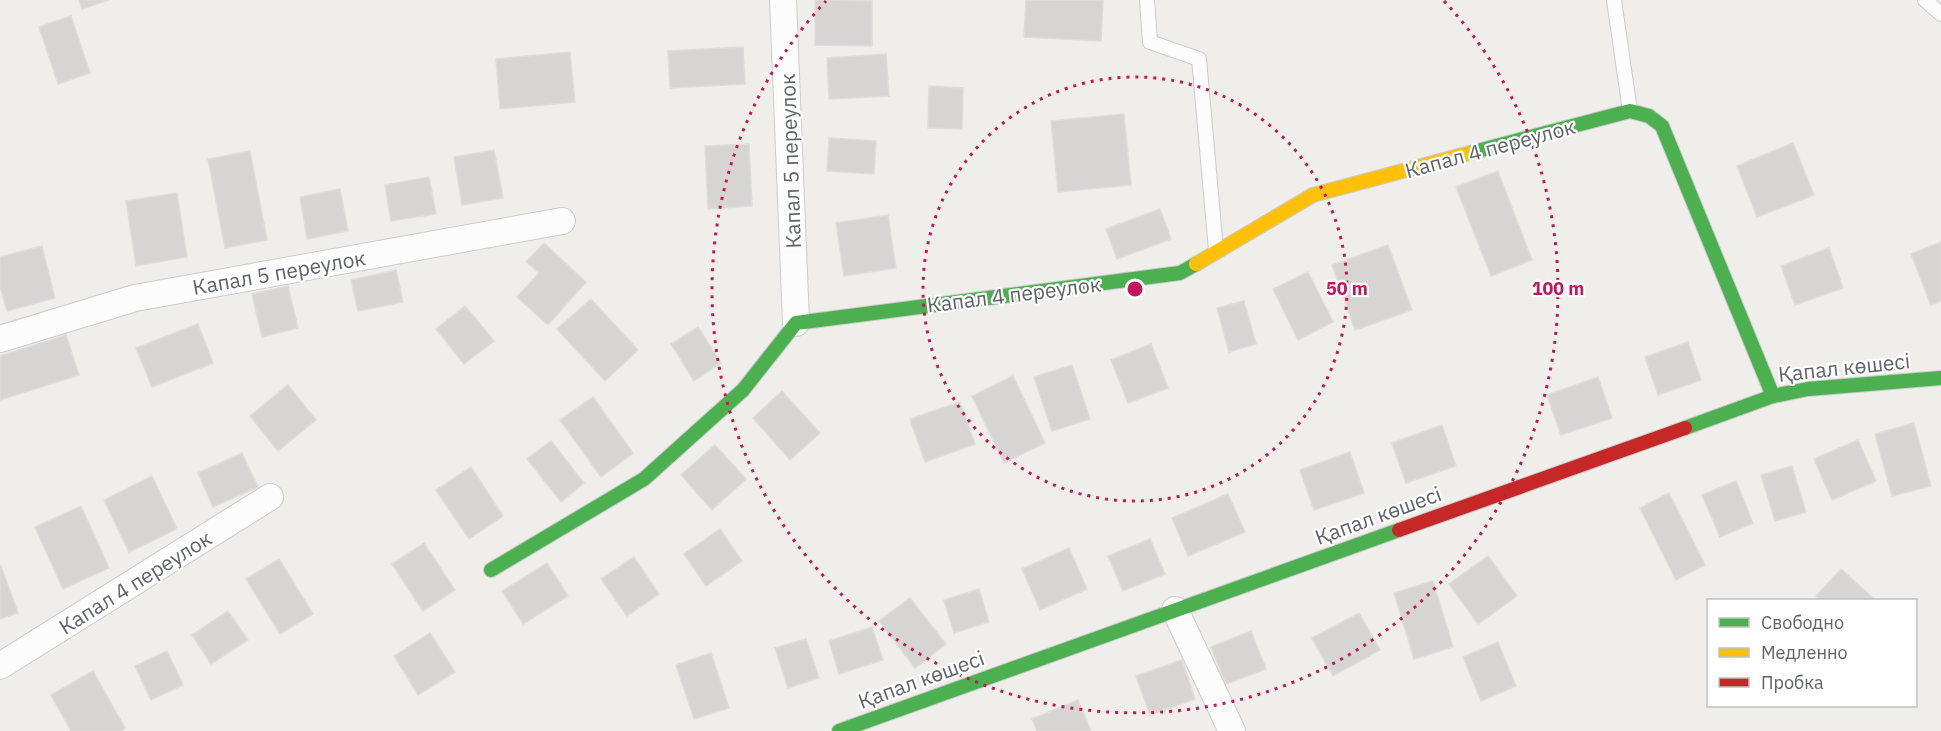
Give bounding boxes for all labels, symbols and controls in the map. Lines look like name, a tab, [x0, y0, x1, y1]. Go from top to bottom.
street label: Капал 5 переулок	[773, 73, 807, 249]
street label: Капал 4 переулок	[1402, 112, 1578, 184]
street label: Капал 5 переулок	[190, 243, 368, 301]
street label: Капал 4 переулок	[925, 269, 1103, 319]
text: 50 m	[1326, 277, 1368, 300]
text: 100 m	[1532, 277, 1584, 300]
centre of rings	[1125, 279, 1145, 299]
street label: Қапал көшесі	[1777, 346, 1911, 388]
street label: Қапал көшесі	[1311, 479, 1445, 551]
street label: Капал 4 переулок	[53, 524, 217, 640]
legend	[1707, 599, 1917, 707]
text: Свободно	[1761, 611, 1844, 634]
text: Медленно	[1761, 641, 1848, 664]
street label: Қапал көшесі	[854, 643, 988, 715]
text: Пробка	[1761, 671, 1824, 694]

